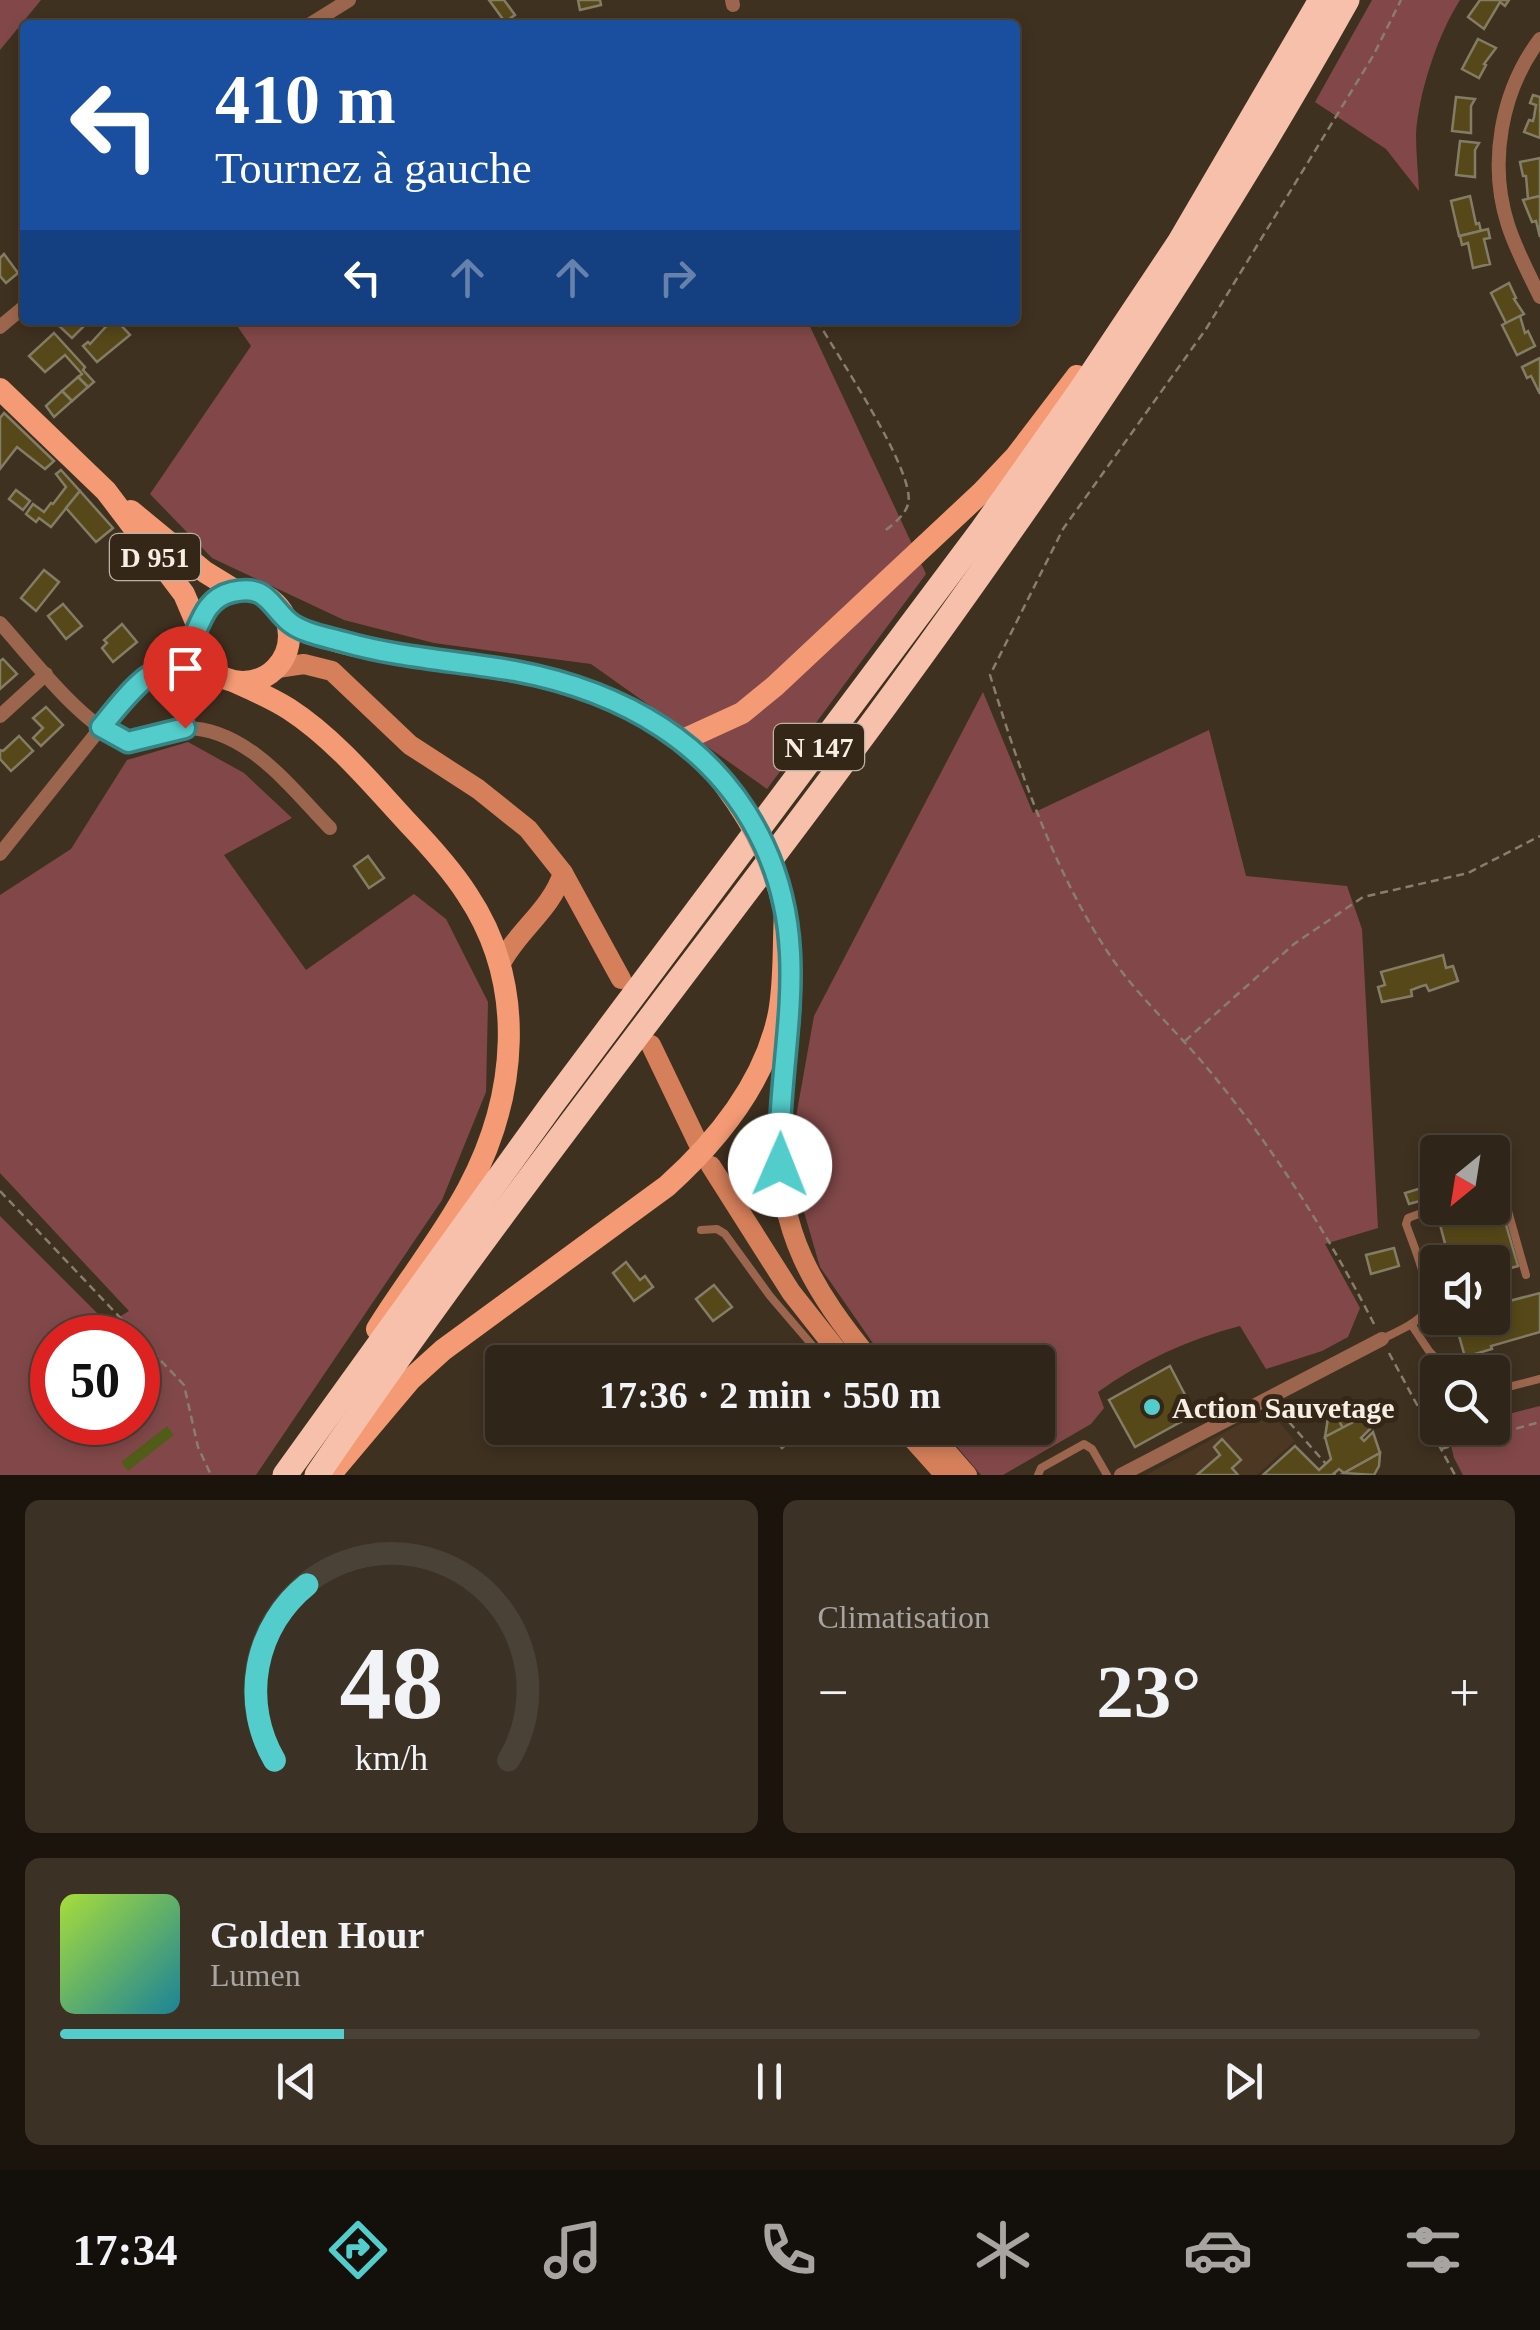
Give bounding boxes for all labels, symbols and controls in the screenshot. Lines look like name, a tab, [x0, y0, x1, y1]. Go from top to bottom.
icon: left	[50, 60, 180, 190]
text: 410 m	[215, 61, 396, 138]
text: Tournez à gauche	[215, 143, 532, 193]
icon: left	[335, 250, 390, 305]
icon: ahead	[440, 250, 495, 305]
icon: ahead	[545, 250, 600, 305]
icon: right	[650, 250, 705, 305]
road number: D 951	[110, 534, 200, 580]
pin	[143, 626, 228, 729]
icon: arrive	[158, 641, 213, 696]
road number: N 147	[774, 724, 864, 770]
position arrow	[728, 1113, 832, 1217]
north arrow	[1420, 1135, 1510, 1225]
map controls	[1420, 1135, 1510, 1445]
button: sound	[1420, 1245, 1510, 1335]
speed limit sign: 50	[30, 1315, 160, 1445]
button: search	[1420, 1355, 1510, 1445]
text: 17:36 · 2 min · 550 m	[599, 1374, 941, 1416]
place label: Action Sauvetage	[1172, 1391, 1394, 1424]
marker: Action Sauvetage	[1141, 1396, 1163, 1418]
text: Climatisation	[818, 1599, 990, 1635]
text: 48	[339, 1625, 443, 1740]
text: 23°	[1096, 1650, 1201, 1733]
text: −	[818, 1662, 849, 1723]
text: +	[1449, 1662, 1480, 1723]
text: km/h	[355, 1738, 428, 1778]
text: Golden Hour	[210, 1914, 424, 1956]
text: Lumen	[210, 1957, 301, 1993]
icon: previous	[269, 2054, 324, 2109]
icon: pause	[742, 2054, 797, 2109]
icon: next	[1216, 2054, 1271, 2109]
icon: directions	[323, 2215, 393, 2285]
icon: music	[538, 2215, 608, 2285]
icon: phone	[753, 2215, 823, 2285]
icon: climate	[968, 2215, 1038, 2285]
icon: car	[1183, 2215, 1253, 2285]
icon: filters	[1398, 2215, 1468, 2285]
text: 17:34	[73, 2225, 178, 2275]

